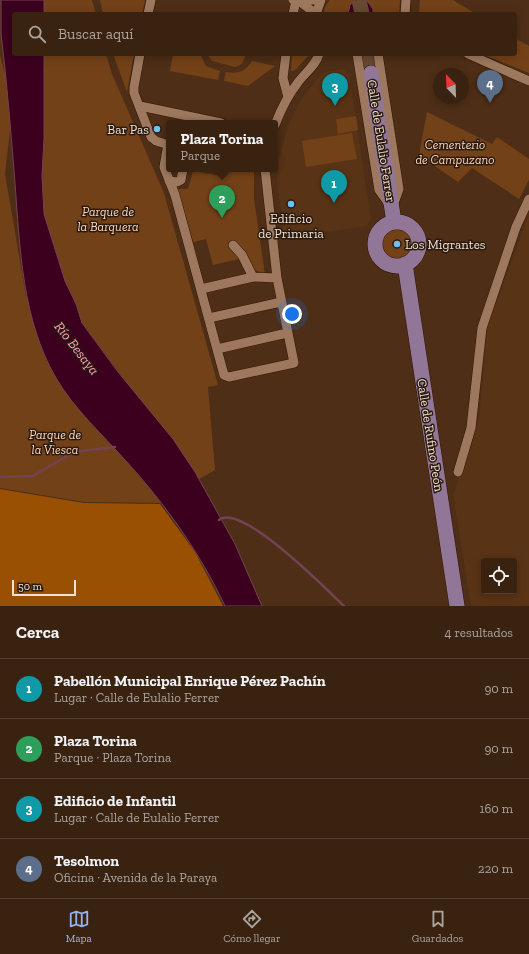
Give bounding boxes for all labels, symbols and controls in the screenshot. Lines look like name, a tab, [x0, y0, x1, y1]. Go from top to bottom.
search box	[12, 12, 517, 56]
icon: search	[26, 23, 48, 45]
text: Buscar aquí	[58, 25, 134, 43]
north arrow	[433, 68, 469, 104]
pin: 4	[477, 70, 503, 103]
pin: 3	[322, 73, 348, 106]
street label: Calle de Eulalio Ferrer	[364, 79, 399, 203]
popup	[166, 120, 278, 172]
place label: Bar Pas	[107, 122, 149, 137]
marker: Bar Pas	[152, 124, 162, 134]
text: Plaza Torina	[181, 130, 263, 148]
park label: Cementerio de Campuzano	[415, 137, 495, 167]
text: Parque	[181, 148, 220, 163]
pin: 1	[321, 170, 347, 203]
pin: 2	[209, 185, 235, 218]
marker: Edificio de Primaria	[286, 199, 296, 209]
park label: Parque de la Barquera	[77, 204, 139, 234]
place label: Edificio de Primaria	[258, 211, 325, 241]
place label: Los Migrantes	[405, 237, 486, 252]
marker: Los Migrantes	[392, 239, 402, 249]
your location	[282, 304, 302, 324]
water label: Río Besaya	[51, 318, 103, 378]
street label: Calle de Rufino Peón	[414, 378, 447, 493]
park label: Parque de la Viesca	[29, 427, 81, 457]
map controls	[481, 558, 517, 594]
button: locate	[481, 558, 517, 594]
scale bar	[12, 578, 76, 597]
text: 50 m	[18, 580, 42, 593]
text: Cerca	[16, 622, 59, 642]
text: 4 resultados	[444, 625, 513, 640]
text: Pabellón Municipal Enrique Pérez Pachín	[54, 672, 326, 690]
text: 1	[26, 681, 32, 696]
text: 90 m	[484, 681, 513, 696]
text: Lugar · Calle de Eulalio Ferrer	[54, 690, 220, 705]
text: Plaza Torina	[54, 732, 137, 750]
text: 2	[26, 741, 32, 756]
text: 90 m	[484, 741, 513, 756]
text: Parque · Plaza Torina	[54, 750, 171, 765]
text: Edificio de Infantil	[54, 792, 176, 810]
text: 3	[26, 801, 32, 816]
text: 160 m	[479, 801, 513, 816]
text: Lugar · Calle de Eulalio Ferrer	[54, 810, 220, 825]
text: Tesolmon	[54, 852, 119, 870]
text: 4	[25, 861, 33, 876]
text: 220 m	[478, 861, 513, 876]
text: Oficina · Avenida de la Paraya	[54, 870, 217, 885]
tab: Mapa	[66, 908, 92, 945]
tab: Cómo llegar	[223, 908, 281, 945]
tab: Guardados	[412, 908, 463, 945]

